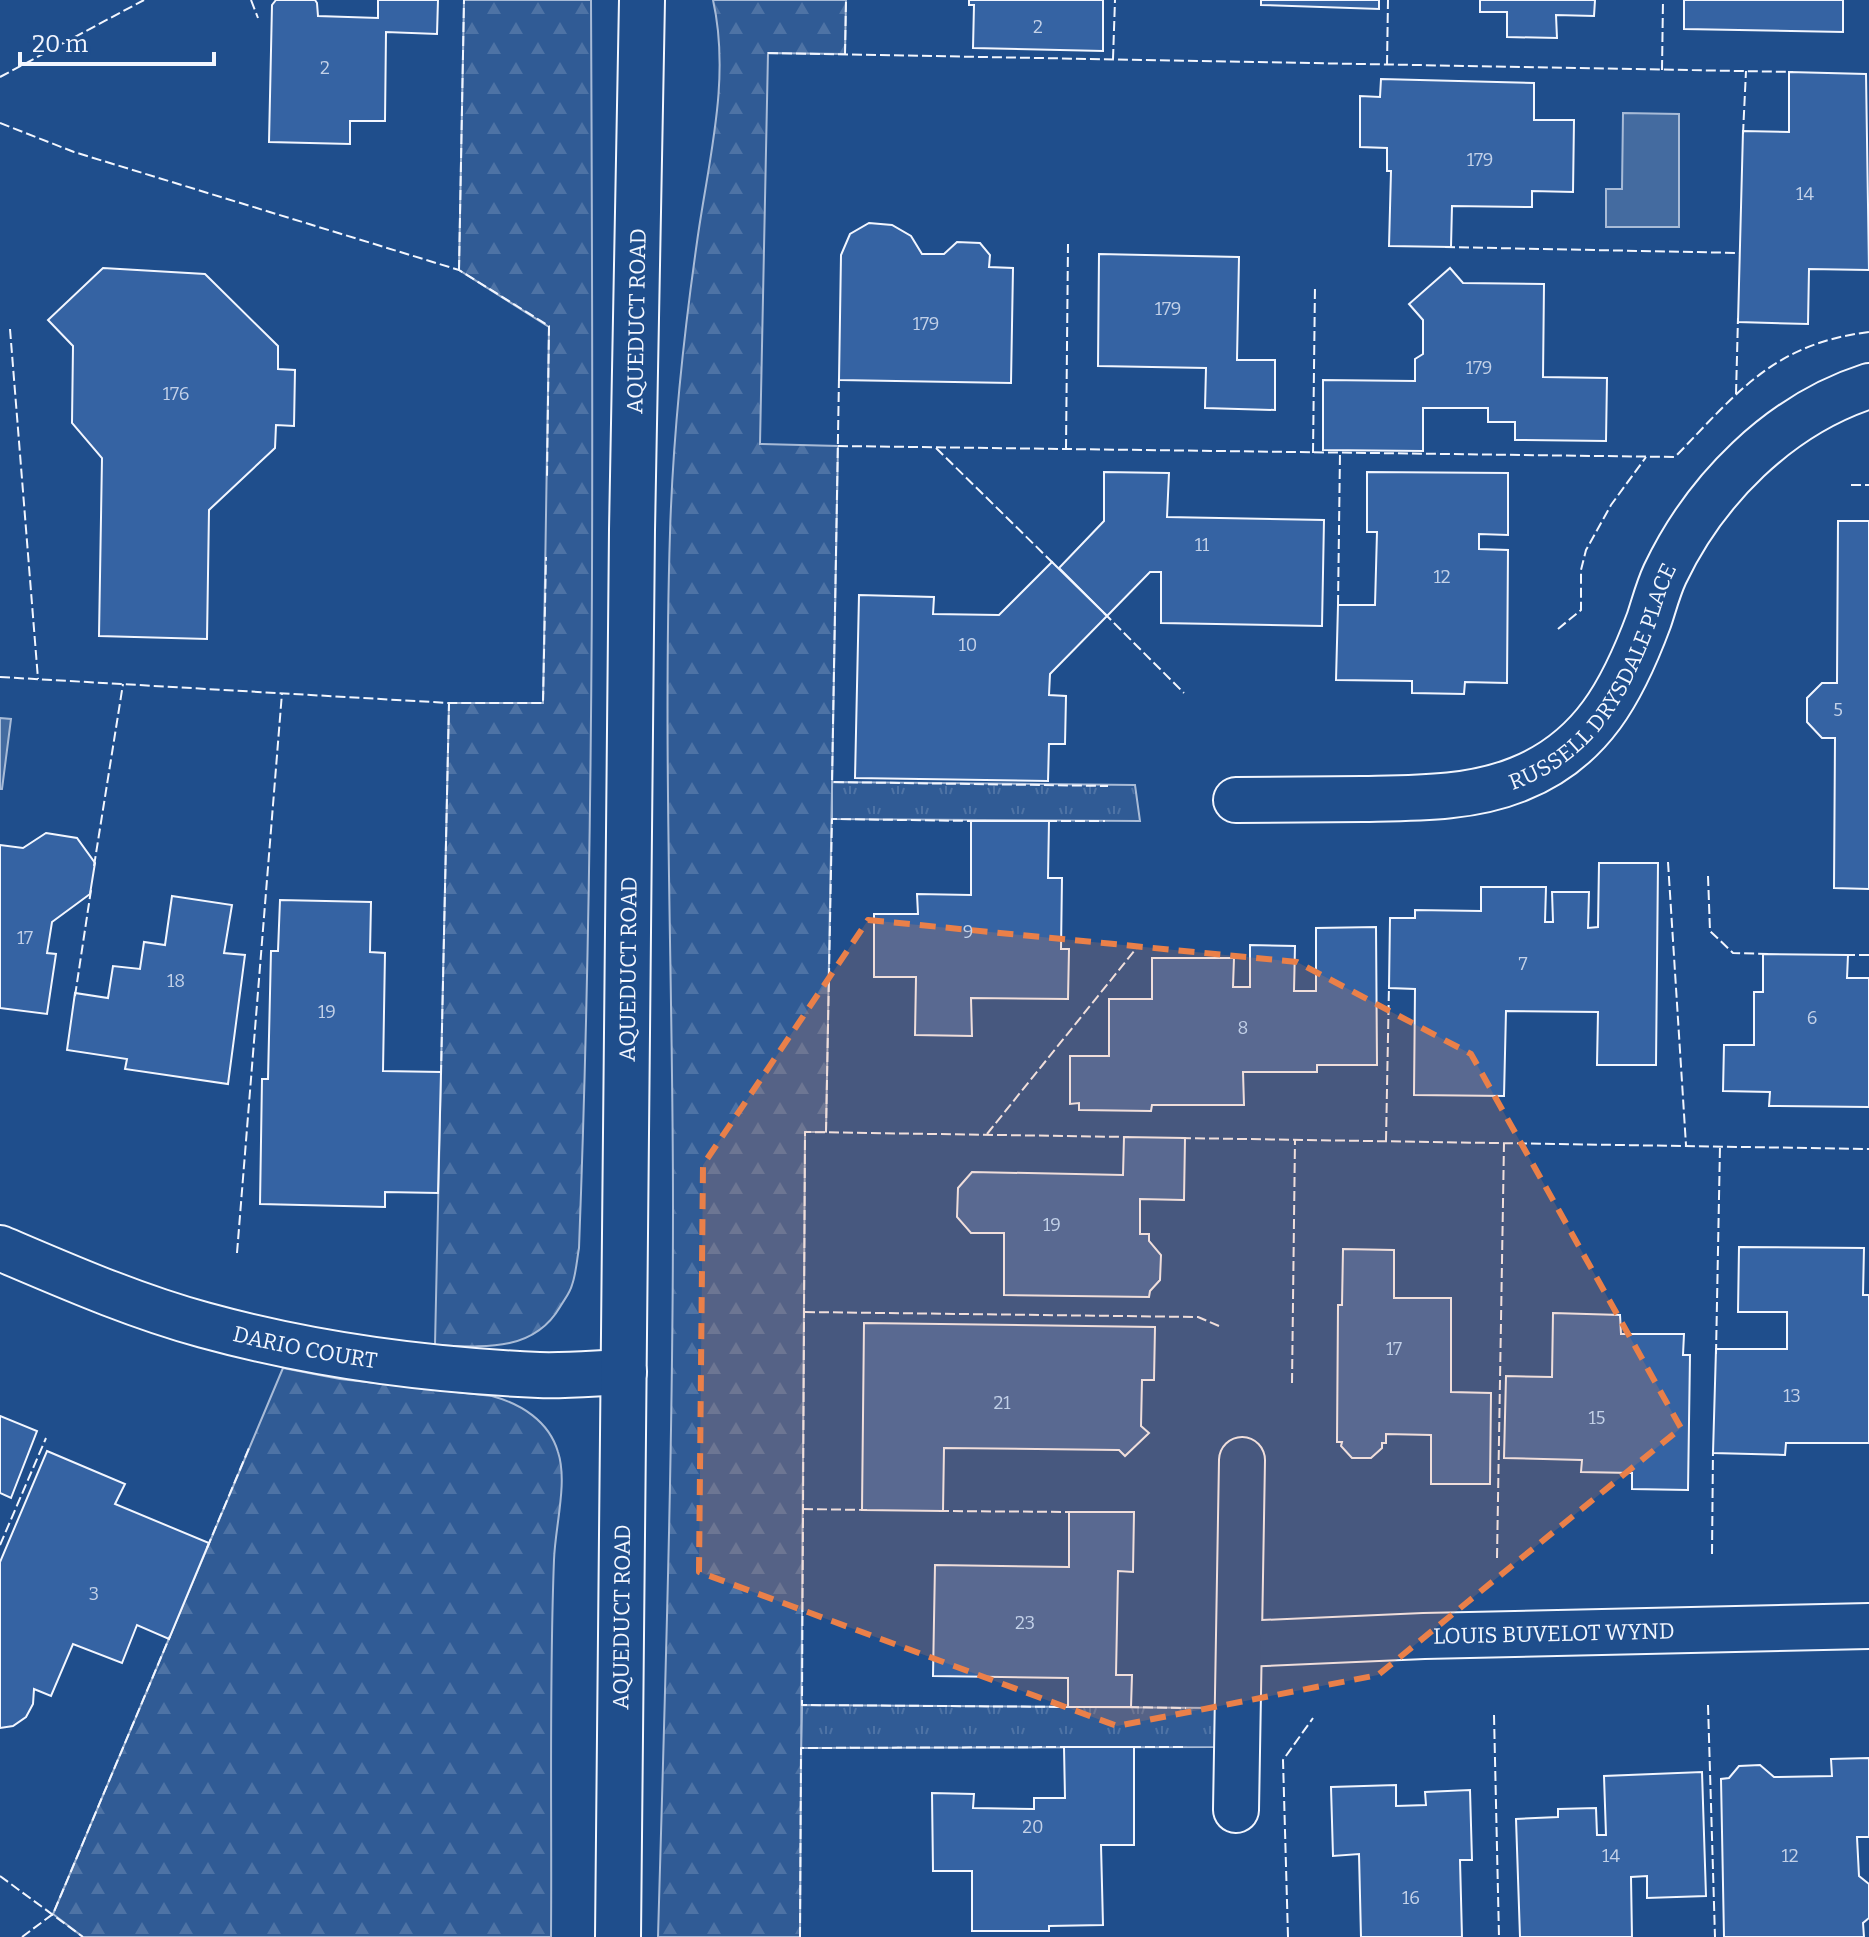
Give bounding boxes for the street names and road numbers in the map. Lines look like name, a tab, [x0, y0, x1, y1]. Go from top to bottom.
street label: AQUEDUCT ROAD	[621, 228, 651, 414]
street label: RUSSELL DRYSDALE PLACE	[1505, 559, 1682, 795]
street label: AQUEDUCT ROAD	[613, 876, 642, 1062]
street label: DARIO COURT	[230, 1320, 379, 1374]
street label: AQUEDUCT ROAD	[607, 1524, 636, 1710]
street label: LOUIS BUVELOT WYND	[1433, 1617, 1675, 1649]

